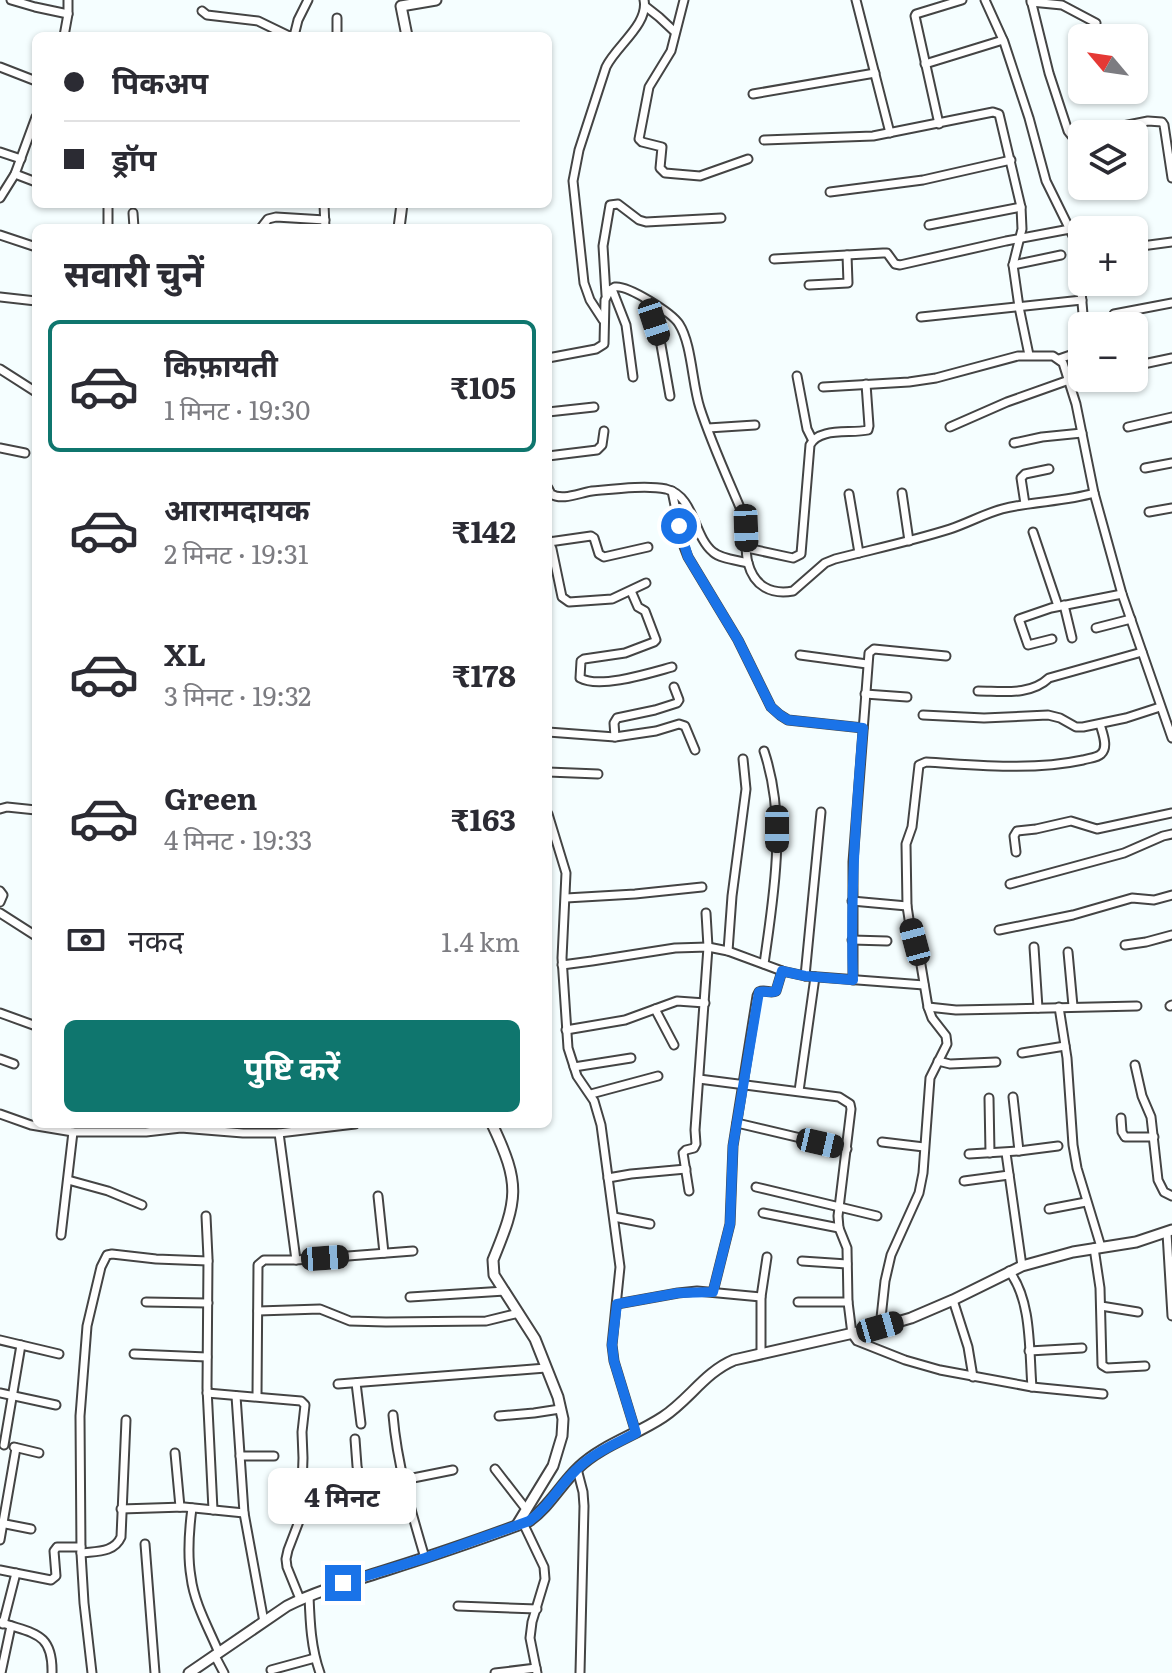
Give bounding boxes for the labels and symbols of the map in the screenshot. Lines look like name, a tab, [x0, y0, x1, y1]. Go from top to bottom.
north arrow	[1068, 24, 1148, 104]
car	[635, 295, 673, 349]
car	[733, 504, 759, 552]
route start	[661, 508, 697, 544]
car	[765, 805, 789, 853]
car	[897, 916, 933, 968]
car	[794, 1126, 846, 1160]
car	[300, 1244, 350, 1272]
car	[854, 1309, 906, 1345]
callout: 4 मिनट	[269, 1467, 417, 1523]
route end	[325, 1565, 361, 1601]

